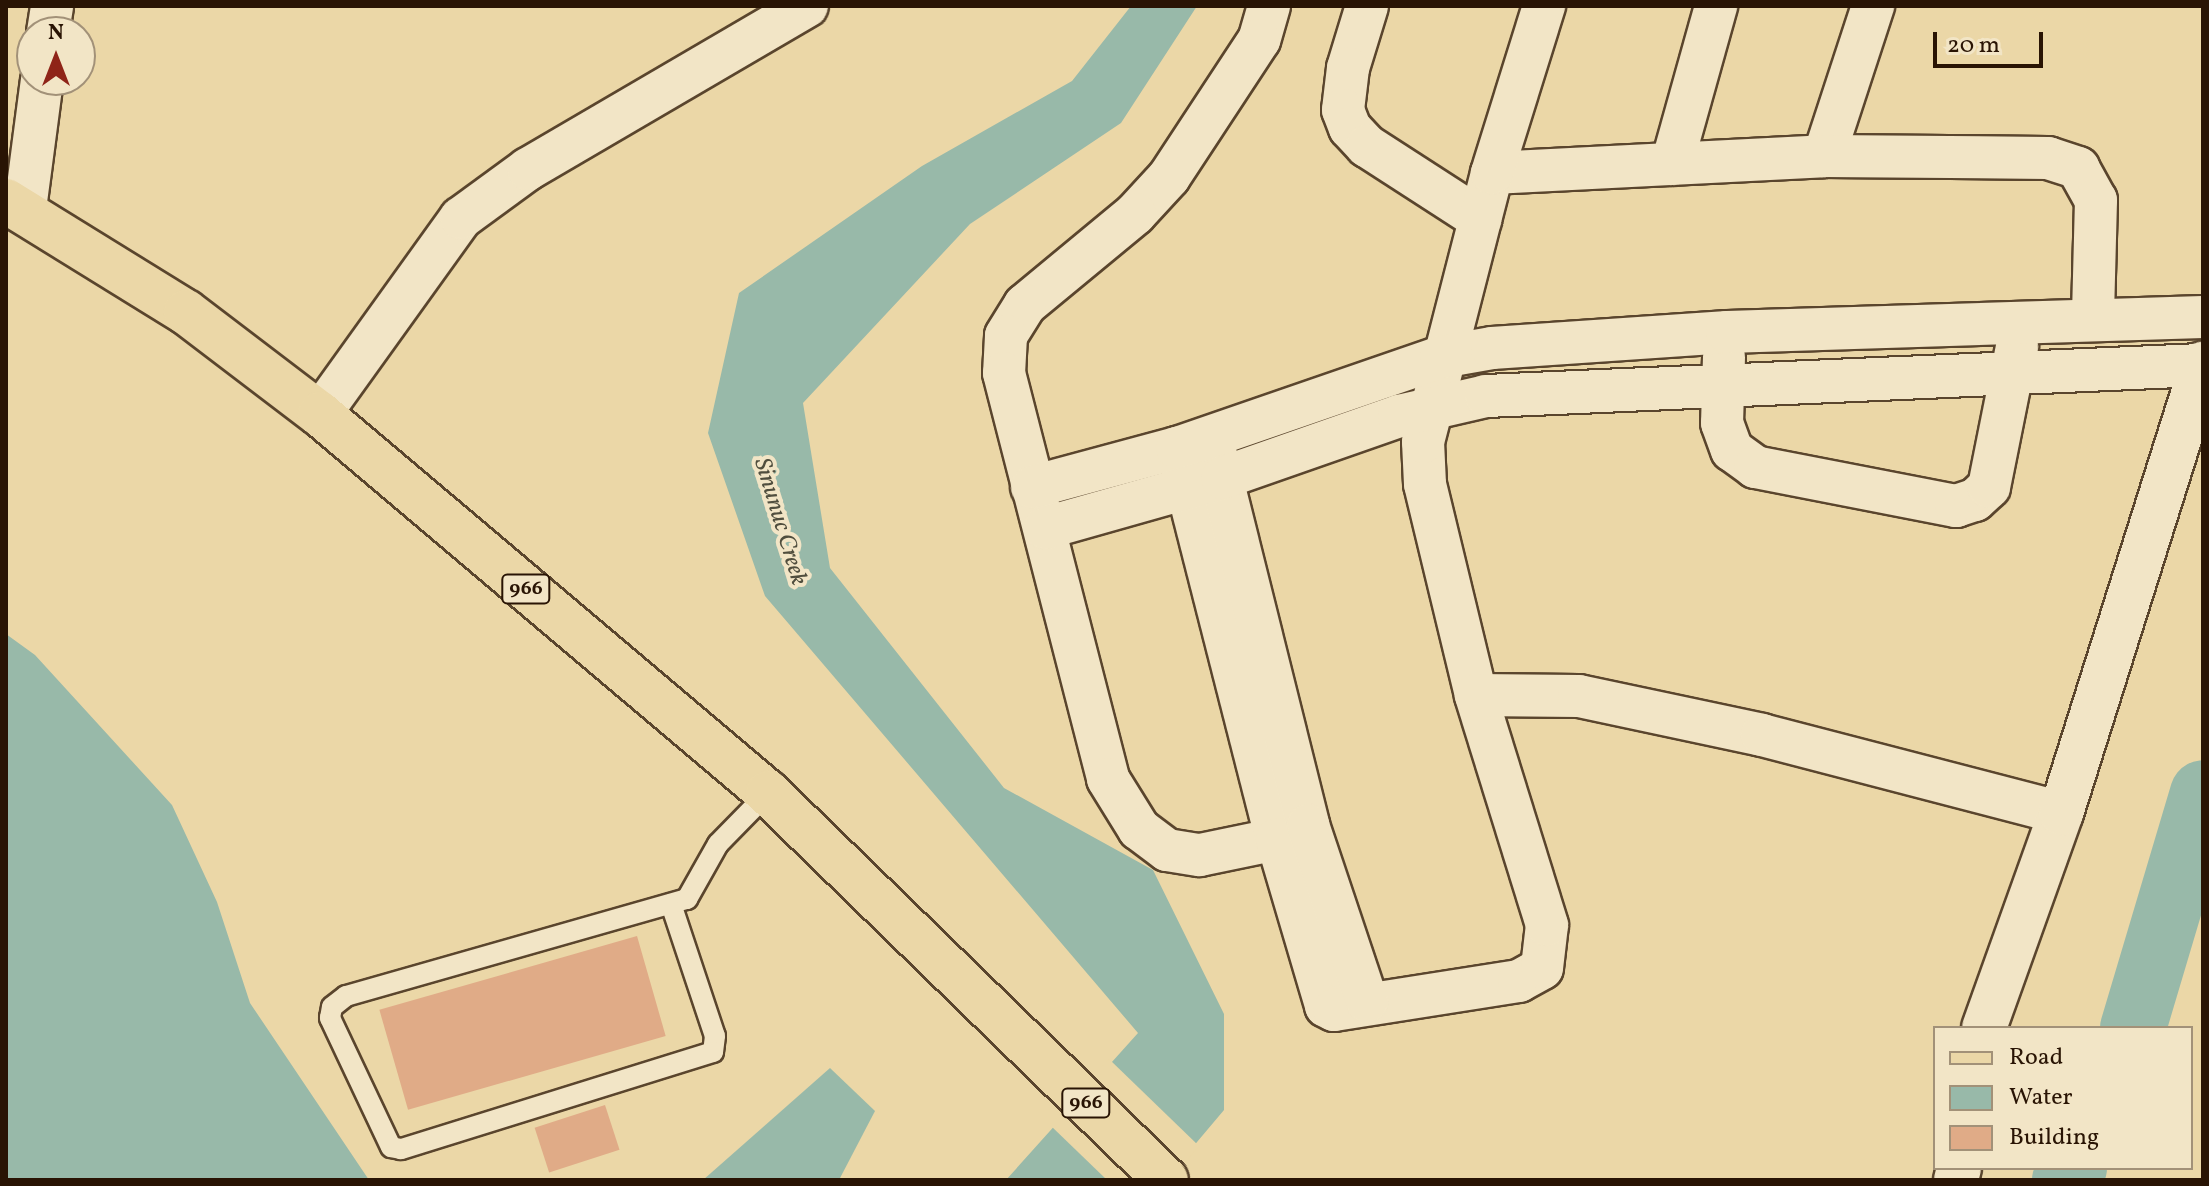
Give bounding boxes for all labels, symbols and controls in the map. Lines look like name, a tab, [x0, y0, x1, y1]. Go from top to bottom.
north arrow	[16, 16, 96, 96]
scale bar	[1937, 16, 2047, 66]
text: N	[48, 18, 64, 49]
text: 20 m	[1947, 29, 2000, 63]
water label: Sinunuc Creek	[746, 455, 812, 589]
road number: 966	[500, 573, 552, 605]
legend	[1933, 1026, 2193, 1170]
text: Road	[2009, 1041, 2063, 1075]
text: Water	[2009, 1081, 2073, 1115]
road number: 966	[1060, 1087, 1112, 1119]
text: Building	[2009, 1121, 2099, 1155]

